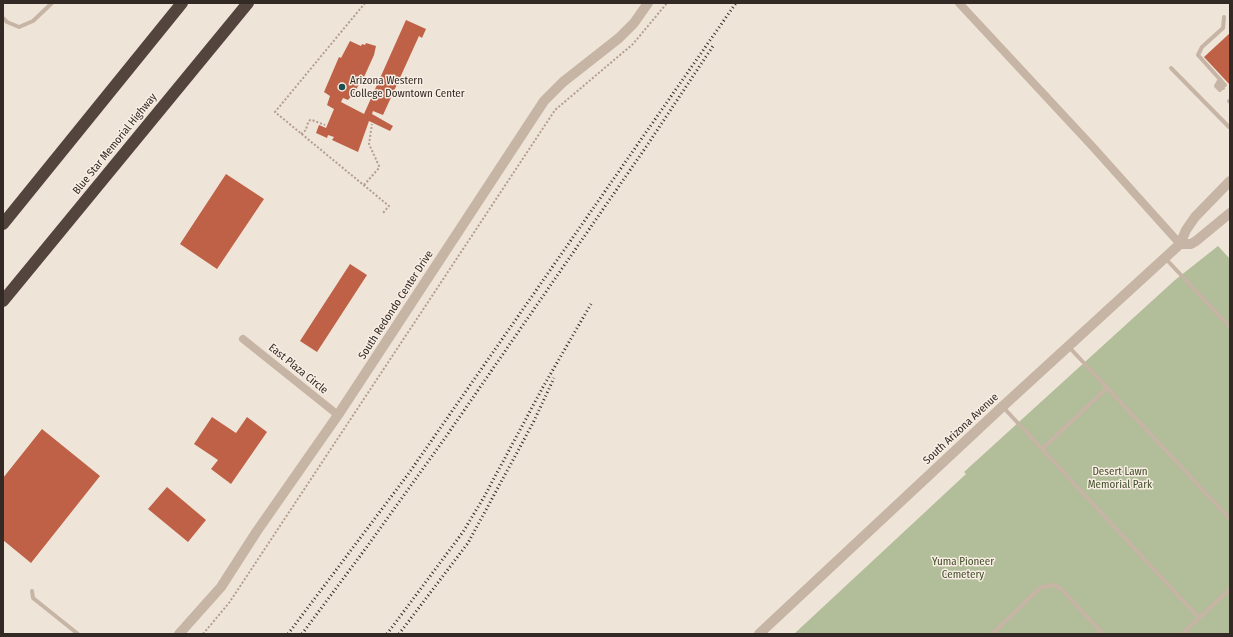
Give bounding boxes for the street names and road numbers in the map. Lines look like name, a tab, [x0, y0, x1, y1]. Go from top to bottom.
street label: Blue Star Memorial Highway	[70, 91, 160, 197]
street label: South Redondo Center Drive	[356, 248, 436, 362]
street label: East Plaza Circle	[266, 341, 330, 397]
street label: South Arizona Avenue	[921, 391, 1001, 467]

